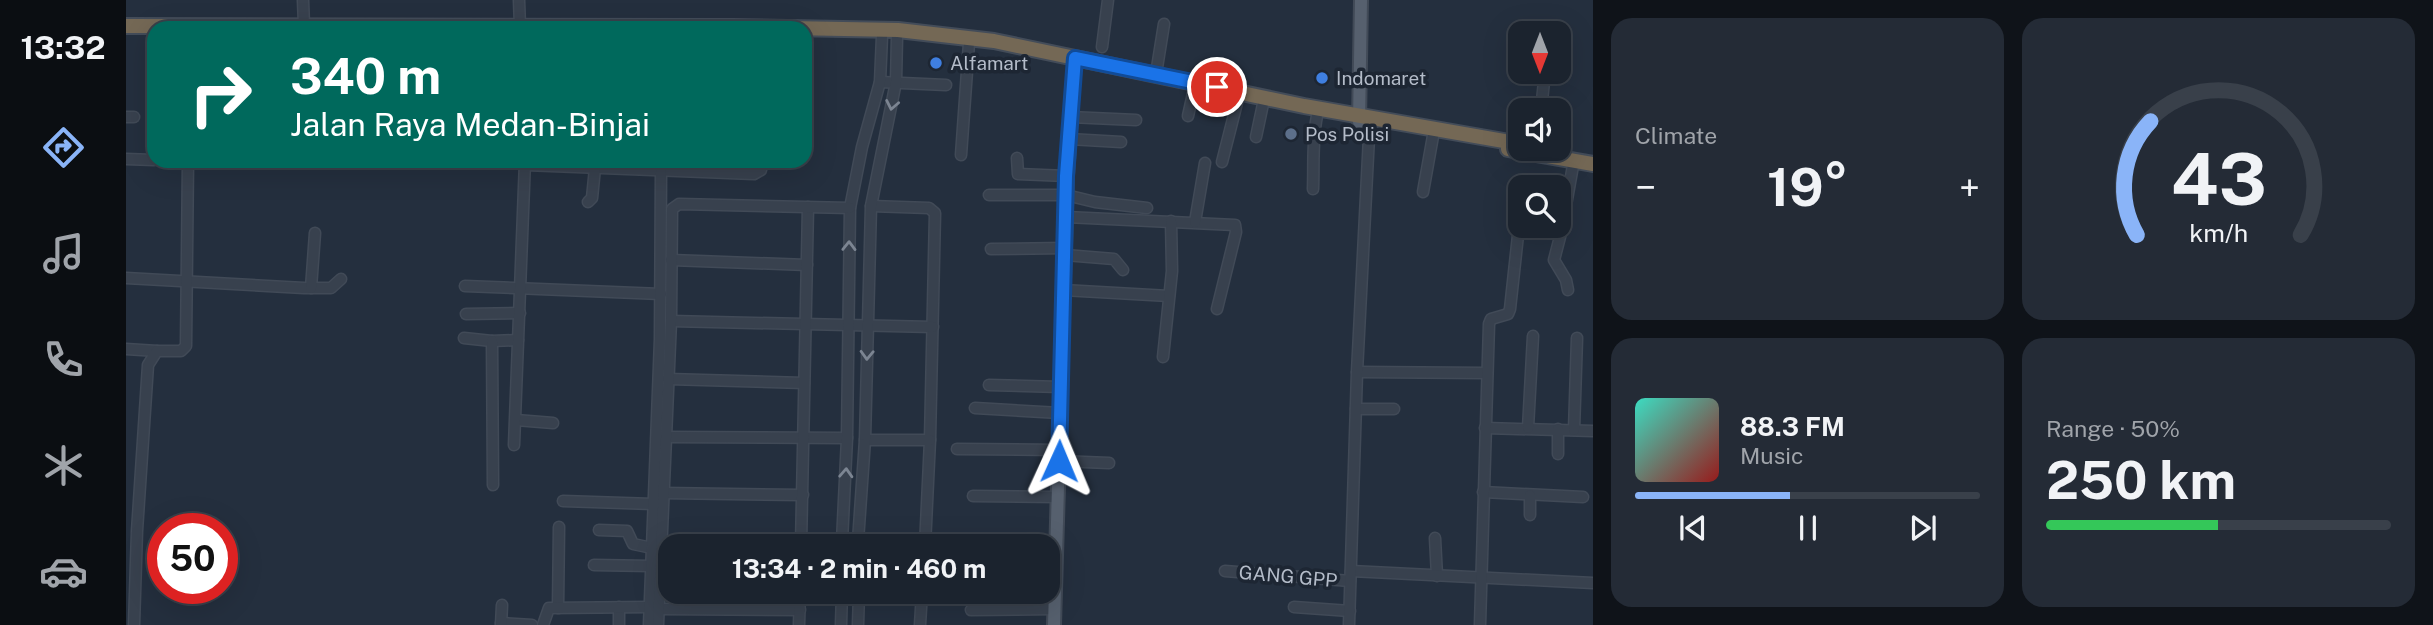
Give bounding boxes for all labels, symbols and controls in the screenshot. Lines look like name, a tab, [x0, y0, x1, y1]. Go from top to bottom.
north arrow	[1508, 21, 1572, 84]
map controls	[1508, 21, 1571, 238]
text: 13:32	[20, 29, 106, 66]
text: 340 m	[290, 47, 441, 105]
icon: right	[175, 49, 266, 140]
place label: Alfamart	[950, 52, 1028, 74]
marker: Alfamart	[928, 55, 944, 71]
pin	[1187, 57, 1247, 117]
place label: Indomaret	[1336, 67, 1426, 89]
icon: arrive	[1198, 68, 1236, 106]
marker: Indomaret	[1314, 70, 1330, 86]
button: sound	[1508, 98, 1571, 161]
one-way arrow	[886, 99, 901, 111]
text: Jalan Raya Medan-Binjai	[290, 106, 650, 143]
text: Climate	[1635, 122, 1717, 149]
icon: directions	[39, 123, 88, 172]
place label: Pos Polisi	[1305, 123, 1389, 145]
marker: Pos Polisi	[1283, 126, 1299, 142]
text: 43	[2170, 136, 2267, 221]
text: 19°	[1767, 157, 1848, 218]
text: −	[1635, 165, 1656, 210]
text: +	[1959, 165, 1980, 210]
button: search	[1508, 175, 1571, 238]
text: km/h	[2189, 218, 2248, 248]
icon: music	[39, 229, 88, 278]
one-way arrow	[841, 240, 857, 250]
icon: phone	[39, 335, 88, 384]
one-way arrow	[860, 349, 875, 360]
text: 88.3 FM	[1740, 411, 1845, 442]
text: Range · 50%	[2046, 415, 2180, 442]
position arrow	[1022, 424, 1096, 498]
icon: climate	[39, 441, 88, 490]
text: Music	[1740, 442, 1804, 469]
text: 250 km	[2046, 450, 2236, 511]
one-way arrow	[838, 467, 853, 478]
icon: previous	[1674, 509, 1712, 547]
icon: pause	[1789, 509, 1827, 547]
icon: next	[1904, 509, 1942, 547]
speed limit sign: 50	[147, 513, 238, 604]
icon: car	[39, 547, 88, 596]
text: 13:34 · 2 min · 460 m	[732, 553, 986, 584]
street label: GANG GPP	[1238, 561, 1338, 591]

